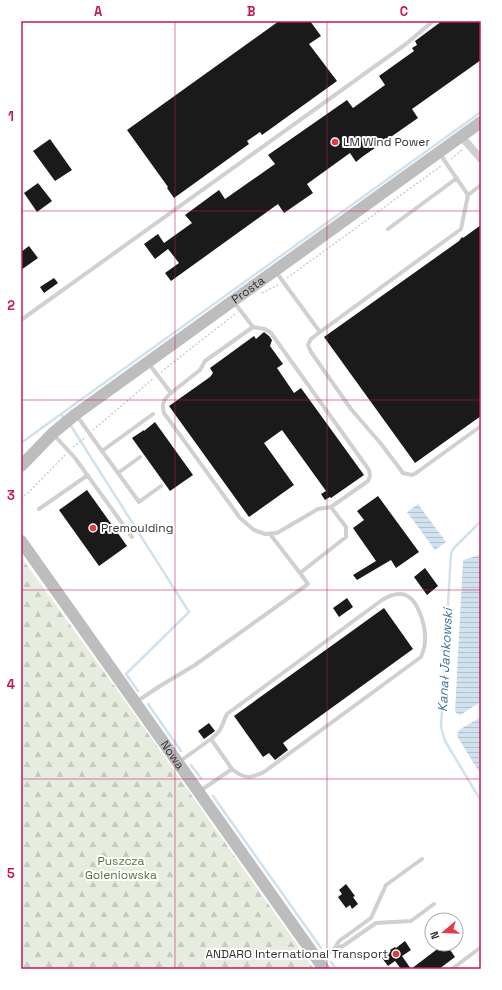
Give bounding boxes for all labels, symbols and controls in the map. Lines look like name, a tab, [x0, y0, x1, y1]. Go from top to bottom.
text: A	[94, 3, 103, 20]
text: B	[247, 3, 256, 20]
text: C	[400, 3, 408, 20]
text: 1	[8, 108, 14, 125]
place label: LM Wind Power	[343, 134, 430, 150]
marker: LM Wind Power	[330, 137, 340, 147]
street label: Prosta	[228, 272, 268, 307]
text: 2	[7, 297, 15, 314]
text: 3	[7, 487, 15, 504]
place label: Premoulding	[101, 520, 173, 536]
marker: Premoulding	[88, 523, 98, 533]
water label: Kanał Jankowski	[434, 606, 456, 712]
text: 4	[7, 676, 15, 693]
street label: Nowa	[157, 737, 188, 772]
park label: Puszcza Goleniowska	[85, 853, 157, 883]
text: 5	[7, 865, 15, 882]
north arrow	[424, 912, 464, 952]
text: N	[427, 929, 442, 941]
place label: ANDARO International Transport	[205, 946, 388, 962]
marker: ANDARO International Transport	[391, 949, 401, 959]

